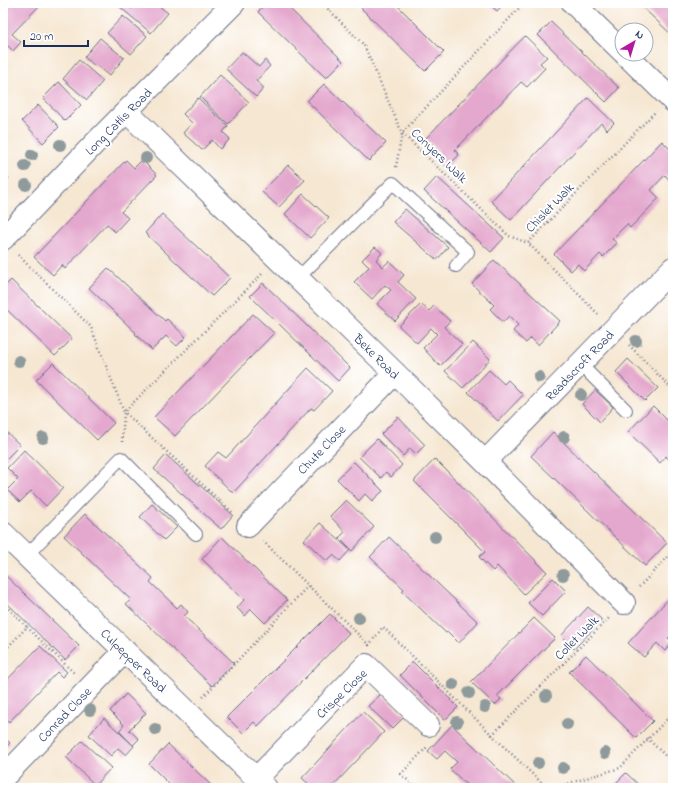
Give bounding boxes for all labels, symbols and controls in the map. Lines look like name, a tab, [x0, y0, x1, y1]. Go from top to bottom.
scale bar	[24, 22, 88, 48]
north arrow	[614, 22, 654, 62]
text: N	[632, 26, 647, 44]
text: 20 m	[30, 28, 53, 46]
street label: Long Catlis Road	[81, 84, 158, 161]
street label: Conyers Walk	[406, 124, 472, 189]
street label: Chislet Walk	[521, 179, 579, 237]
street label: Readscroft Road	[541, 326, 619, 406]
street label: Beke Road	[348, 329, 404, 385]
street label: Chute Close	[293, 421, 351, 479]
street label: Collet Walk	[550, 611, 604, 665]
street label: Culpepper Road	[96, 625, 171, 698]
street label: Crispe Close	[312, 665, 372, 723]
street label: Conrad Close	[34, 683, 96, 747]

